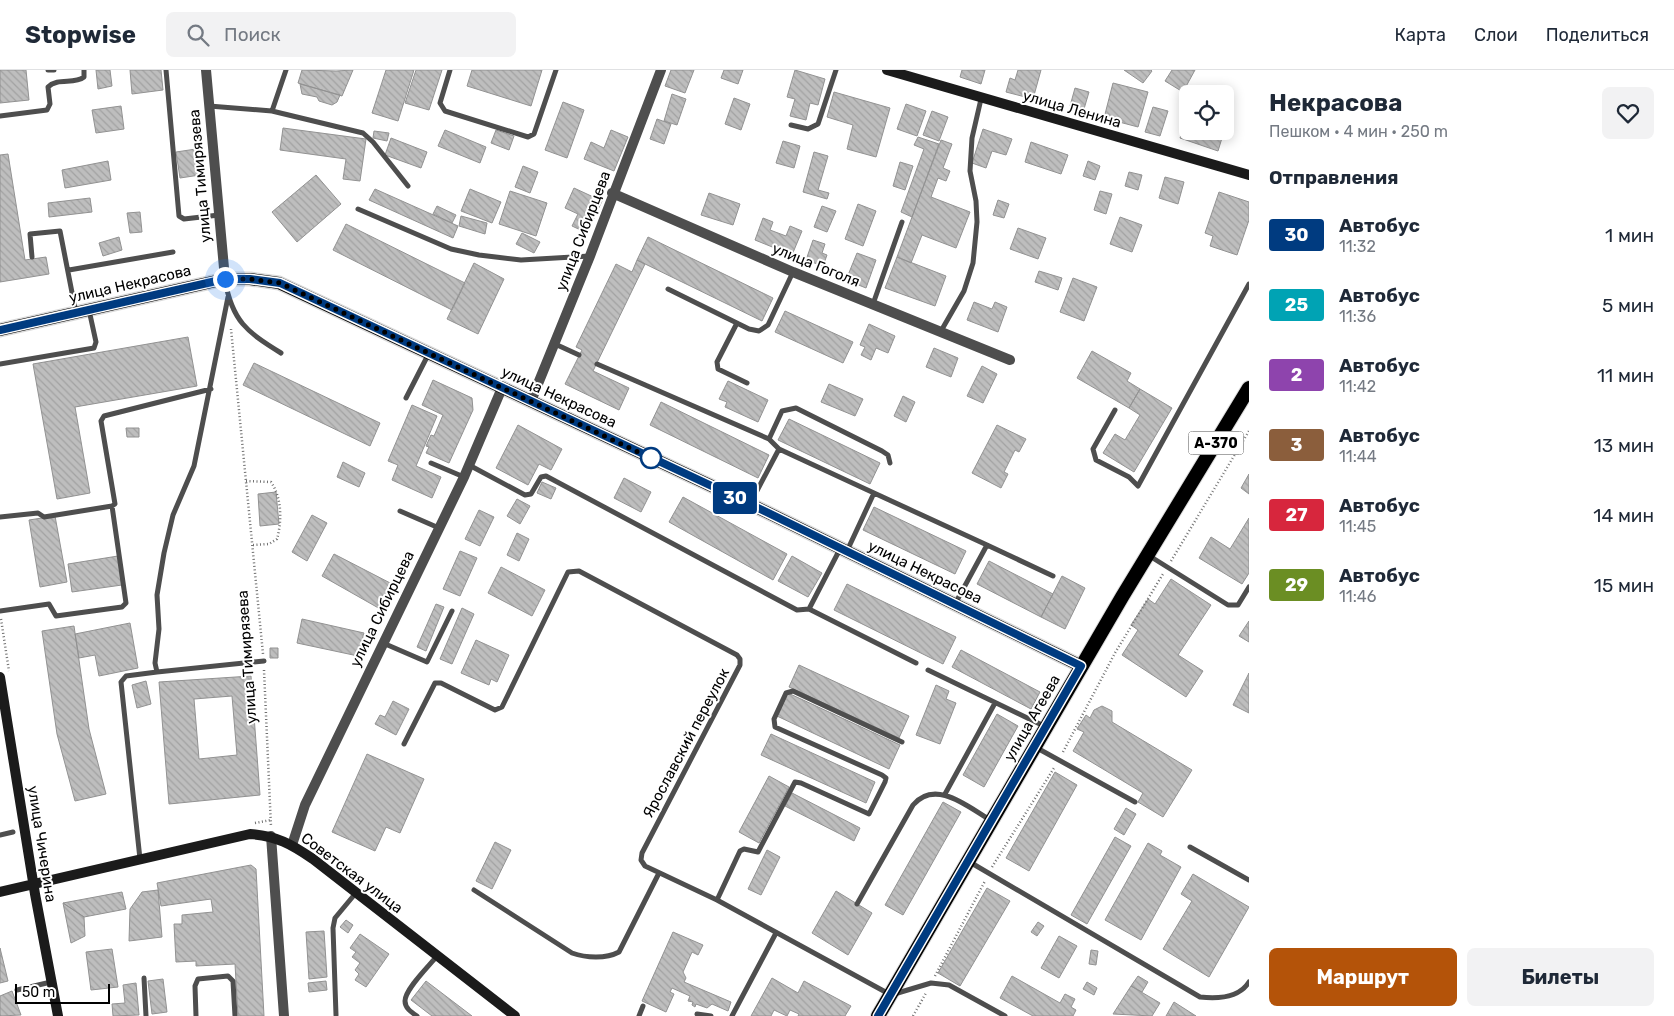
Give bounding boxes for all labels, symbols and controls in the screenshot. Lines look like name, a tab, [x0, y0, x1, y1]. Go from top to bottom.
search box	[166, 12, 516, 57]
text: Stopwise	[25, 21, 136, 49]
icon: search	[184, 21, 212, 49]
text: Поиск	[224, 23, 281, 46]
text: Карта	[1395, 24, 1446, 46]
text: Слои	[1474, 24, 1518, 46]
text: Поделиться	[1546, 24, 1649, 46]
map controls	[1179, 85, 1234, 140]
button: locate	[1179, 85, 1234, 140]
street label: улица Ленина	[1021, 86, 1123, 132]
button: heart	[1602, 87, 1654, 139]
text: Некрасова	[1269, 89, 1403, 117]
street label: улица Тимирязева	[185, 109, 215, 243]
text: Пешком · 4 мин · 250 m	[1269, 122, 1448, 141]
text: Отправления	[1269, 166, 1399, 189]
street label: улица Сибирцева	[552, 168, 614, 294]
text: Автобус	[1339, 214, 1420, 237]
text: 30	[1284, 224, 1309, 246]
text: 1 мин	[1605, 224, 1654, 247]
text: 11:32	[1339, 237, 1376, 256]
street label: улица Гоголя	[769, 239, 863, 291]
street label: улица Некрасова	[67, 261, 193, 307]
your location	[213, 267, 238, 292]
text: Автобус	[1339, 284, 1420, 307]
text: 25	[1285, 294, 1308, 316]
text: 5 мин	[1602, 294, 1654, 317]
text: 11:36	[1339, 307, 1376, 326]
text: Автобус	[1339, 354, 1420, 377]
street label: улица Некрасова	[499, 362, 619, 432]
text: 2	[1291, 364, 1302, 386]
text: 11 мин	[1597, 364, 1654, 387]
text: 11:42	[1339, 377, 1376, 396]
text: Автобус	[1339, 424, 1420, 447]
road number: А-370	[1188, 432, 1244, 454]
text: 3	[1291, 434, 1302, 456]
text: 13 мин	[1594, 434, 1654, 457]
unlabelled marker	[640, 447, 662, 469]
text: 11:44	[1339, 447, 1377, 466]
line badge: 30	[712, 482, 758, 514]
text: 30	[723, 487, 747, 509]
text: Автобус	[1339, 494, 1420, 517]
text: 27	[1285, 504, 1308, 526]
text: 14 мин	[1593, 504, 1654, 527]
text: 11:45	[1339, 517, 1376, 536]
street label: улица Некрасова	[865, 537, 985, 607]
street label: улица Сибирцева	[346, 548, 418, 670]
text: Автобус	[1339, 564, 1420, 587]
text: 29	[1285, 574, 1308, 596]
text: 15 мин	[1594, 574, 1654, 597]
text: 11:46	[1339, 587, 1376, 606]
street label: улица Тимирязева	[233, 590, 261, 724]
street label: Ярославский переулок	[639, 665, 733, 821]
street label: улица Агеева	[1000, 672, 1064, 764]
street label: улица Чичерина	[24, 784, 60, 904]
street label: Советская улица	[298, 829, 406, 917]
button: Маршрут	[1269, 948, 1457, 1006]
button: Билеты	[1467, 948, 1654, 1006]
scale bar	[15, 981, 110, 1004]
text: 50 m	[22, 984, 55, 1001]

